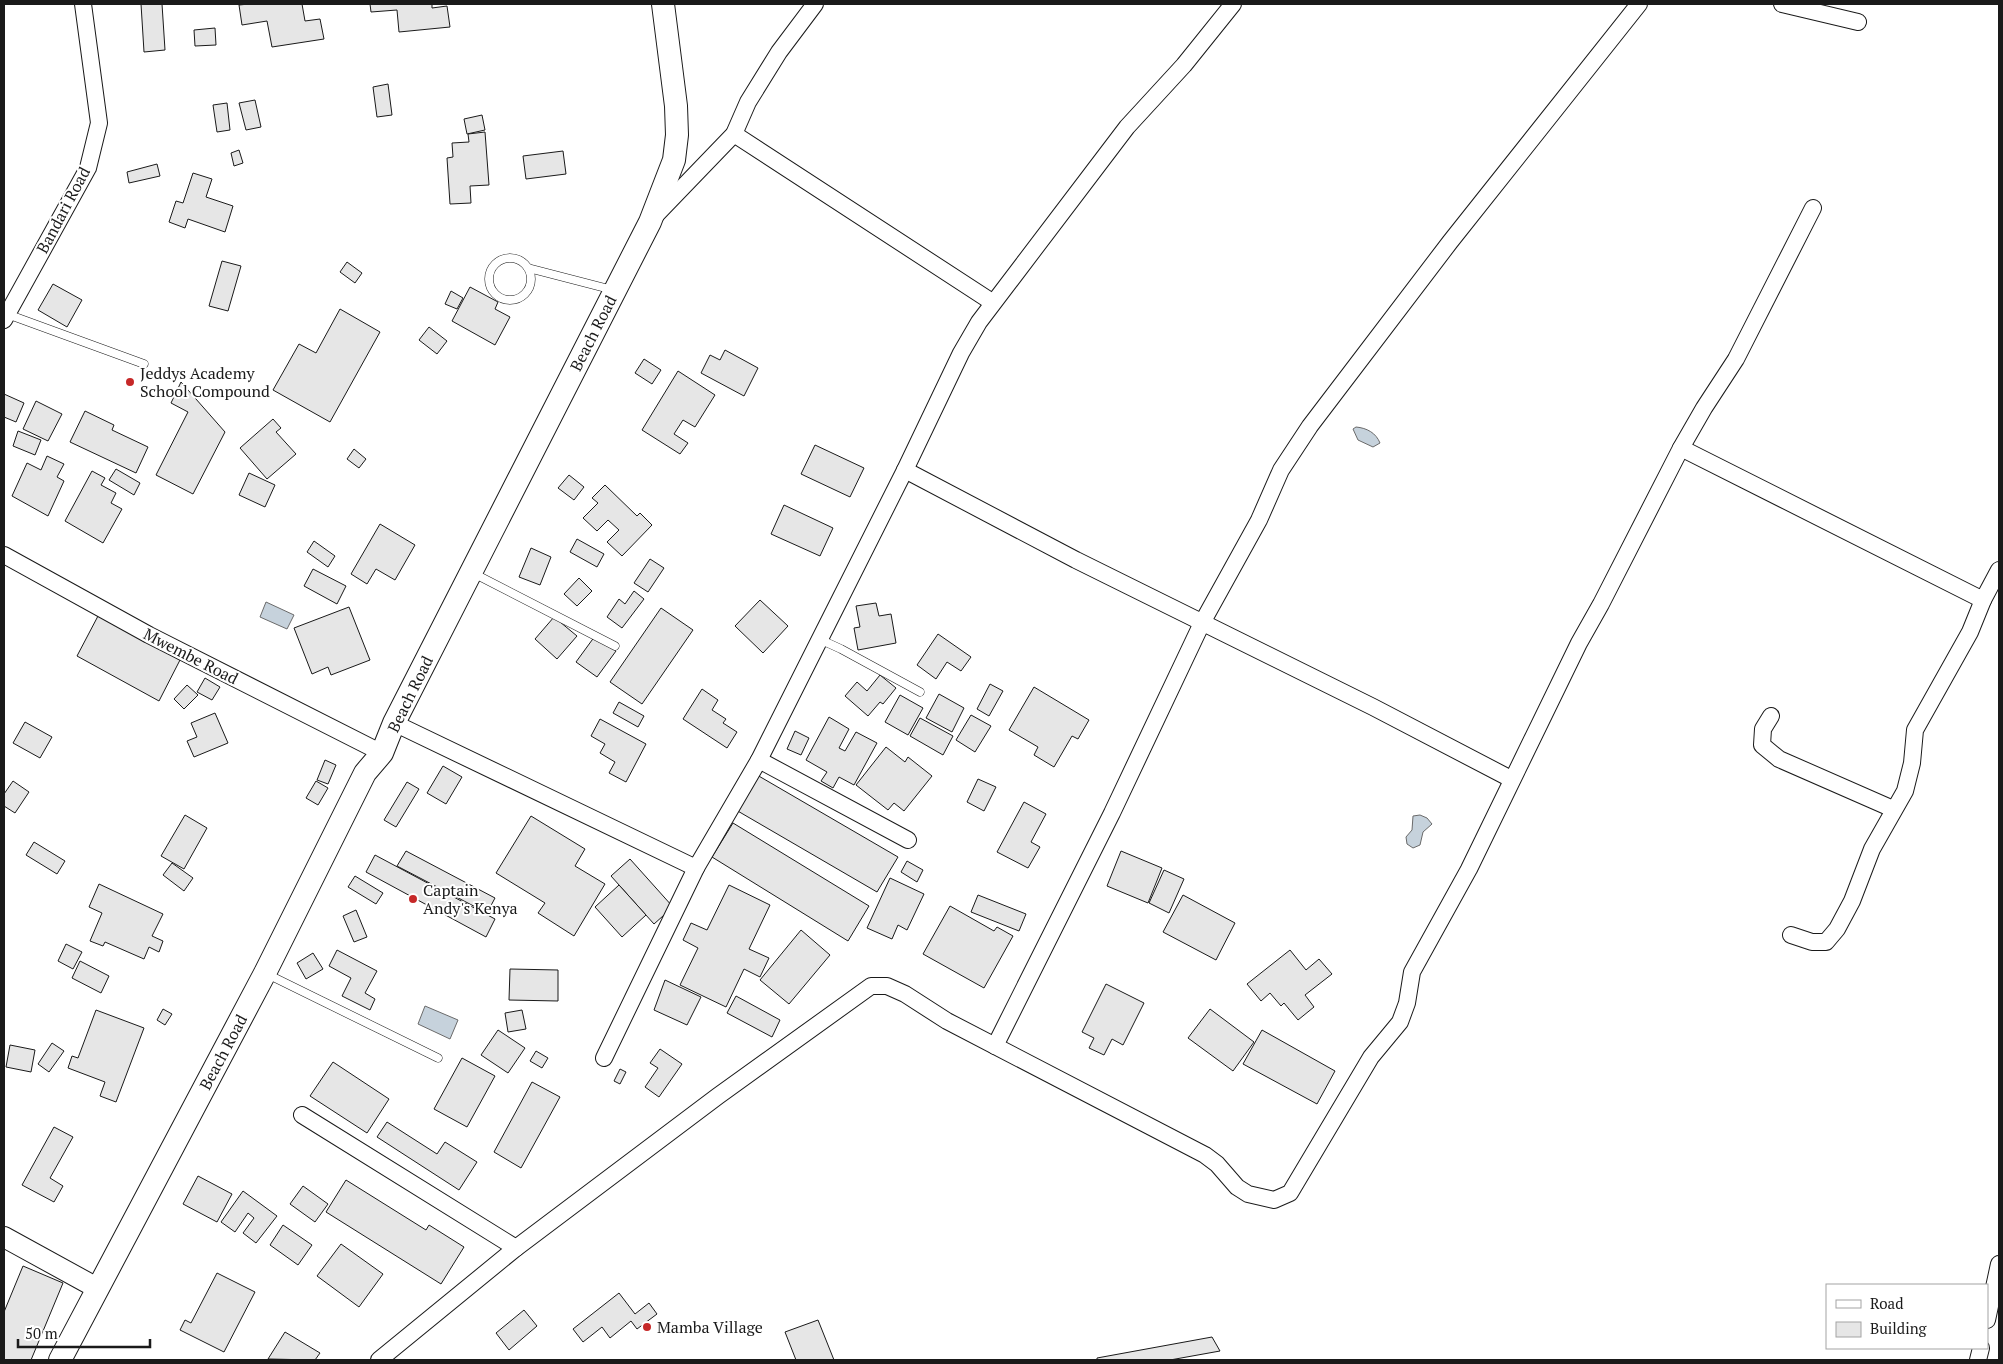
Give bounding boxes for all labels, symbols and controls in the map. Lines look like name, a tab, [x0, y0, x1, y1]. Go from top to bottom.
street label: Bandari Road	[31, 163, 95, 257]
street label: Beach Road	[564, 291, 622, 375]
place label: Jeddys Academy School Compound	[140, 362, 270, 402]
marker: Jeddys Academy School Compound	[124, 376, 136, 388]
street label: Mwembe Road	[140, 623, 242, 689]
street label: Beach Road	[382, 652, 438, 736]
place label: Captain Andy's Kenya	[423, 879, 518, 919]
marker: Captain Andy's Kenya	[407, 893, 419, 905]
street label: Beach Road	[194, 1010, 252, 1094]
legend	[1826, 1284, 1988, 1349]
text: Road	[1870, 1293, 1903, 1313]
scale bar	[18, 1316, 150, 1348]
place label: Mamba Village	[657, 1316, 763, 1338]
text: Building	[1870, 1318, 1928, 1338]
marker: Mamba Village	[641, 1321, 653, 1333]
text: 50 m	[25, 1323, 58, 1343]

